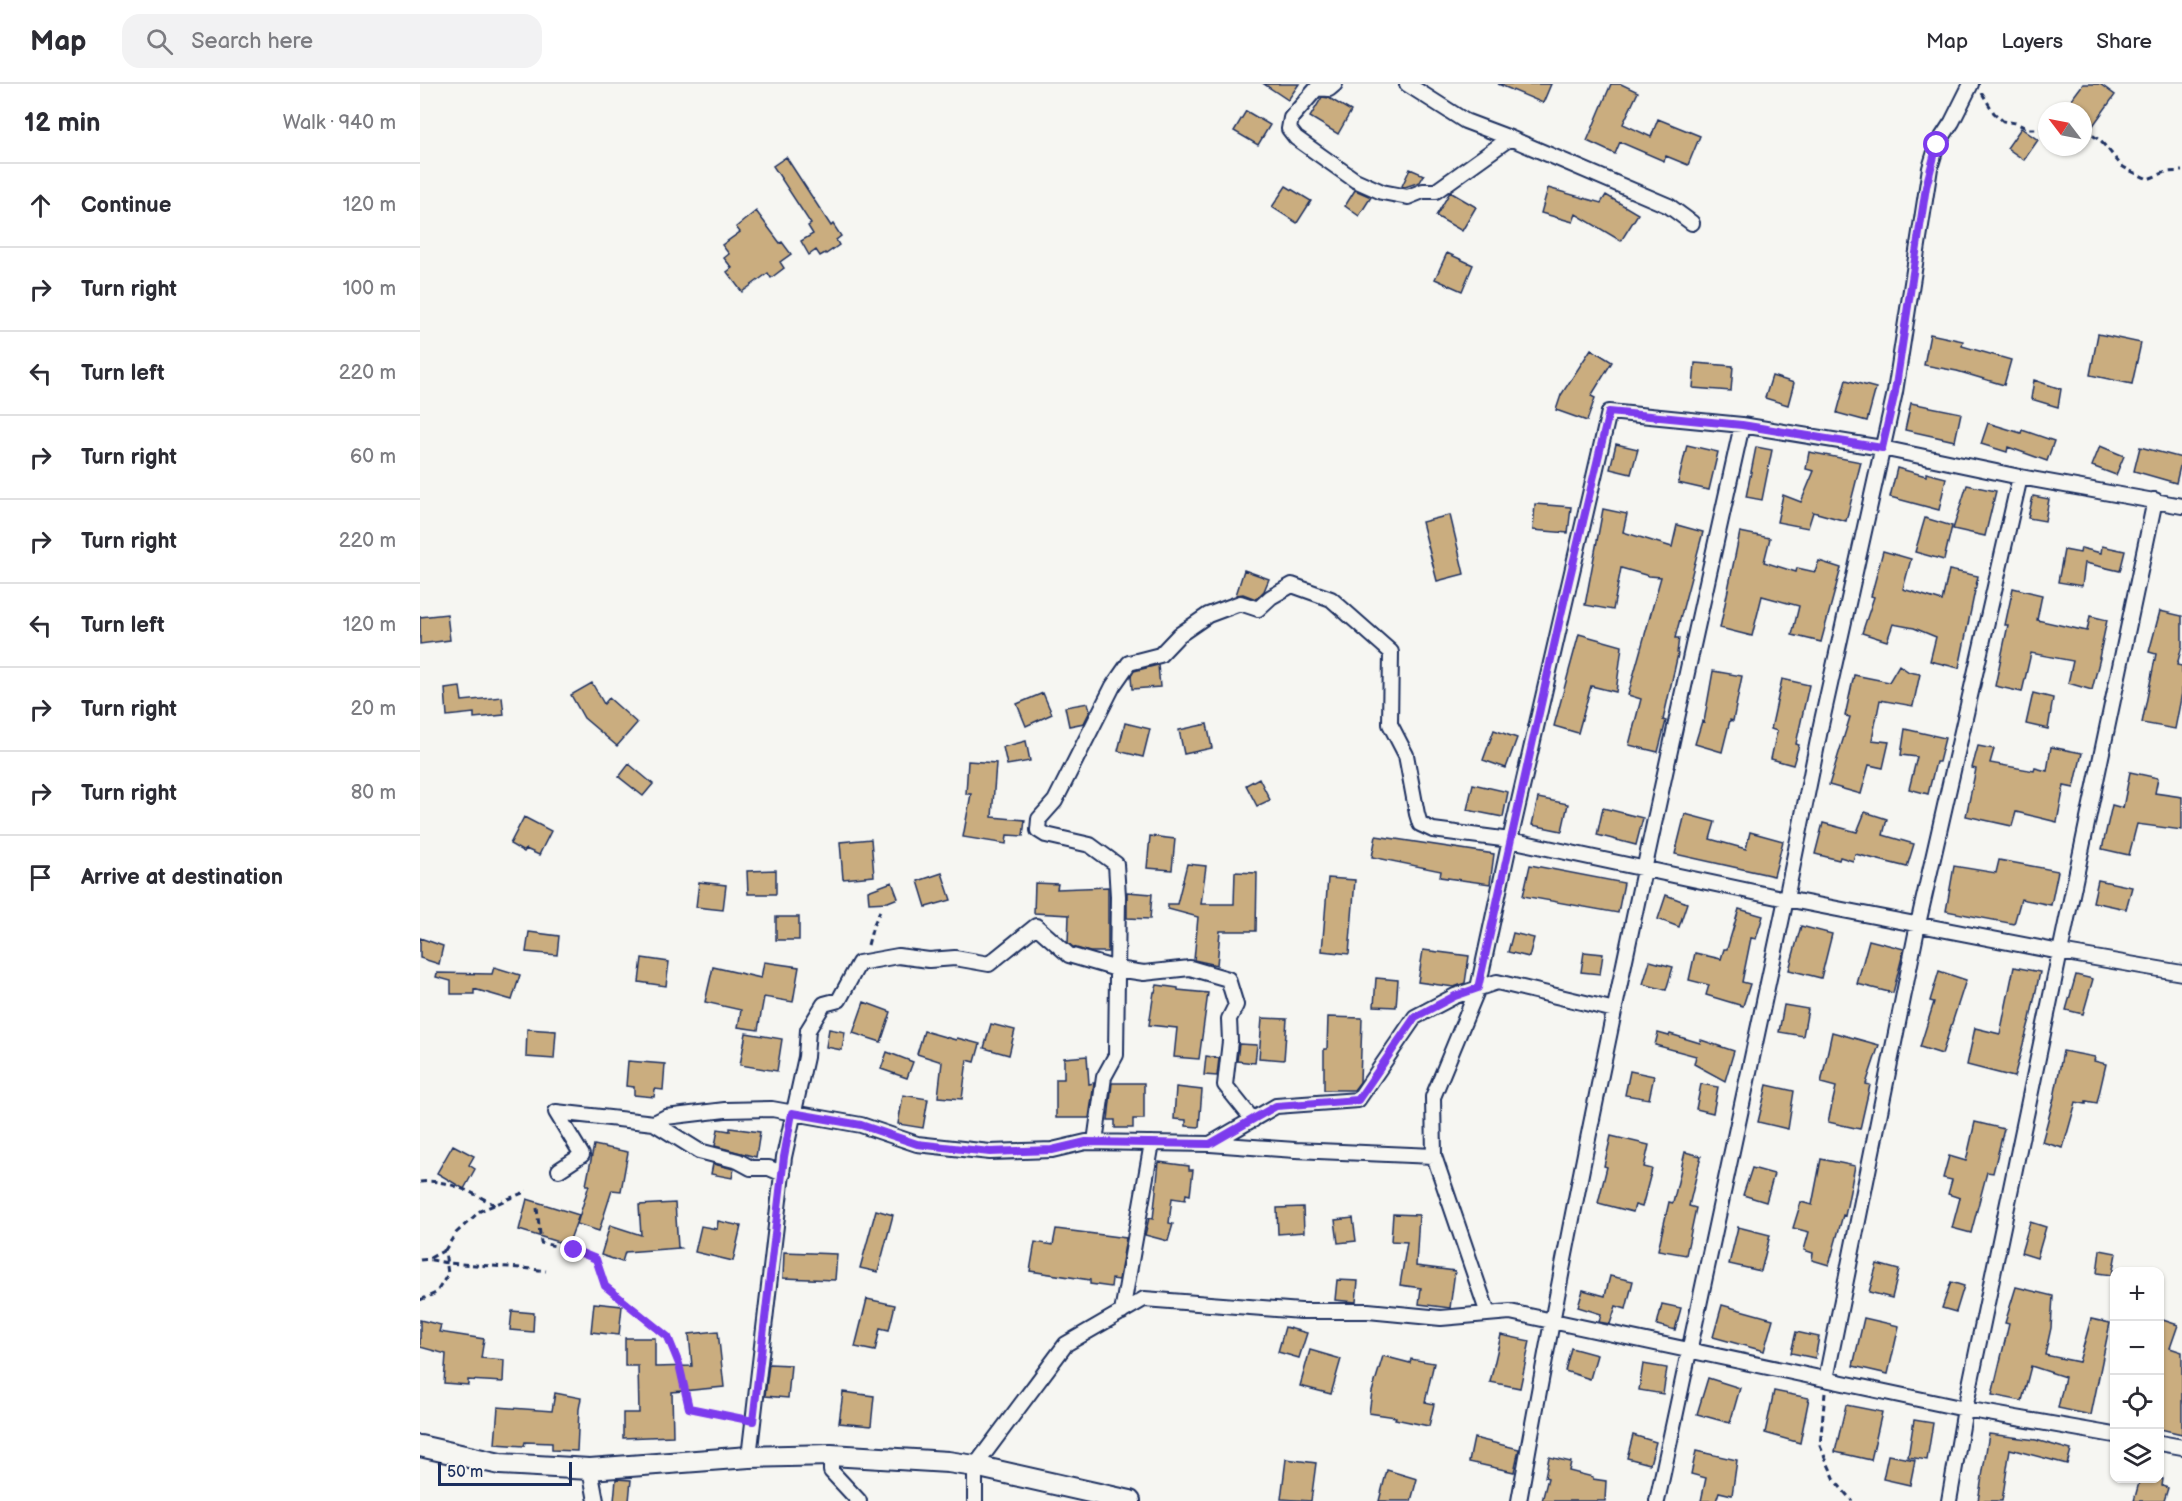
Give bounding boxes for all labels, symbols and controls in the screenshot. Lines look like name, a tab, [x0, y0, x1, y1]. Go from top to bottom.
search box	[122, 14, 542, 68]
text: Map	[30, 25, 86, 58]
icon: search	[143, 25, 176, 58]
text: Search here	[191, 28, 313, 55]
text: Map	[1926, 29, 1968, 54]
text: Layers	[2001, 29, 2063, 54]
text: Share	[2096, 29, 2152, 54]
north arrow	[2038, 102, 2092, 156]
text: 12 min	[24, 108, 101, 139]
text: Walk · 940 m	[283, 111, 396, 135]
route start	[1923, 131, 1949, 157]
icon: ahead	[24, 189, 57, 222]
text: Continue	[81, 192, 171, 219]
text: 120 m	[343, 193, 396, 217]
icon: right	[24, 273, 57, 306]
text: Turn right	[81, 276, 177, 303]
text: 100 m	[343, 277, 396, 301]
icon: left	[24, 357, 57, 390]
text: Turn left	[81, 360, 165, 387]
text: 220 m	[339, 361, 396, 385]
icon: right	[24, 441, 57, 474]
text: Turn right	[81, 444, 177, 471]
text: 60 m	[350, 445, 396, 469]
icon: right	[24, 525, 57, 558]
text: Turn right	[81, 528, 177, 555]
text: 220 m	[339, 529, 396, 553]
icon: left	[24, 609, 57, 642]
text: Turn left	[81, 612, 165, 639]
text: 120 m	[343, 613, 396, 637]
icon: right	[24, 693, 57, 726]
text: Turn right	[81, 696, 177, 723]
text: 20 m	[351, 697, 396, 721]
icon: right	[24, 777, 57, 810]
text: Turn right	[81, 780, 177, 807]
text: 80 m	[351, 781, 396, 805]
icon: arrive	[24, 861, 57, 894]
text: Arrive at destination	[81, 864, 283, 891]
route end	[560, 1236, 586, 1262]
map controls	[2110, 1267, 2164, 1483]
button: +	[2110, 1267, 2164, 1321]
button: −	[2110, 1321, 2164, 1375]
button: locate	[2110, 1375, 2164, 1429]
button: layers	[2110, 1429, 2164, 1483]
scale bar	[438, 1459, 572, 1486]
text: 50 m	[447, 1463, 483, 1482]

